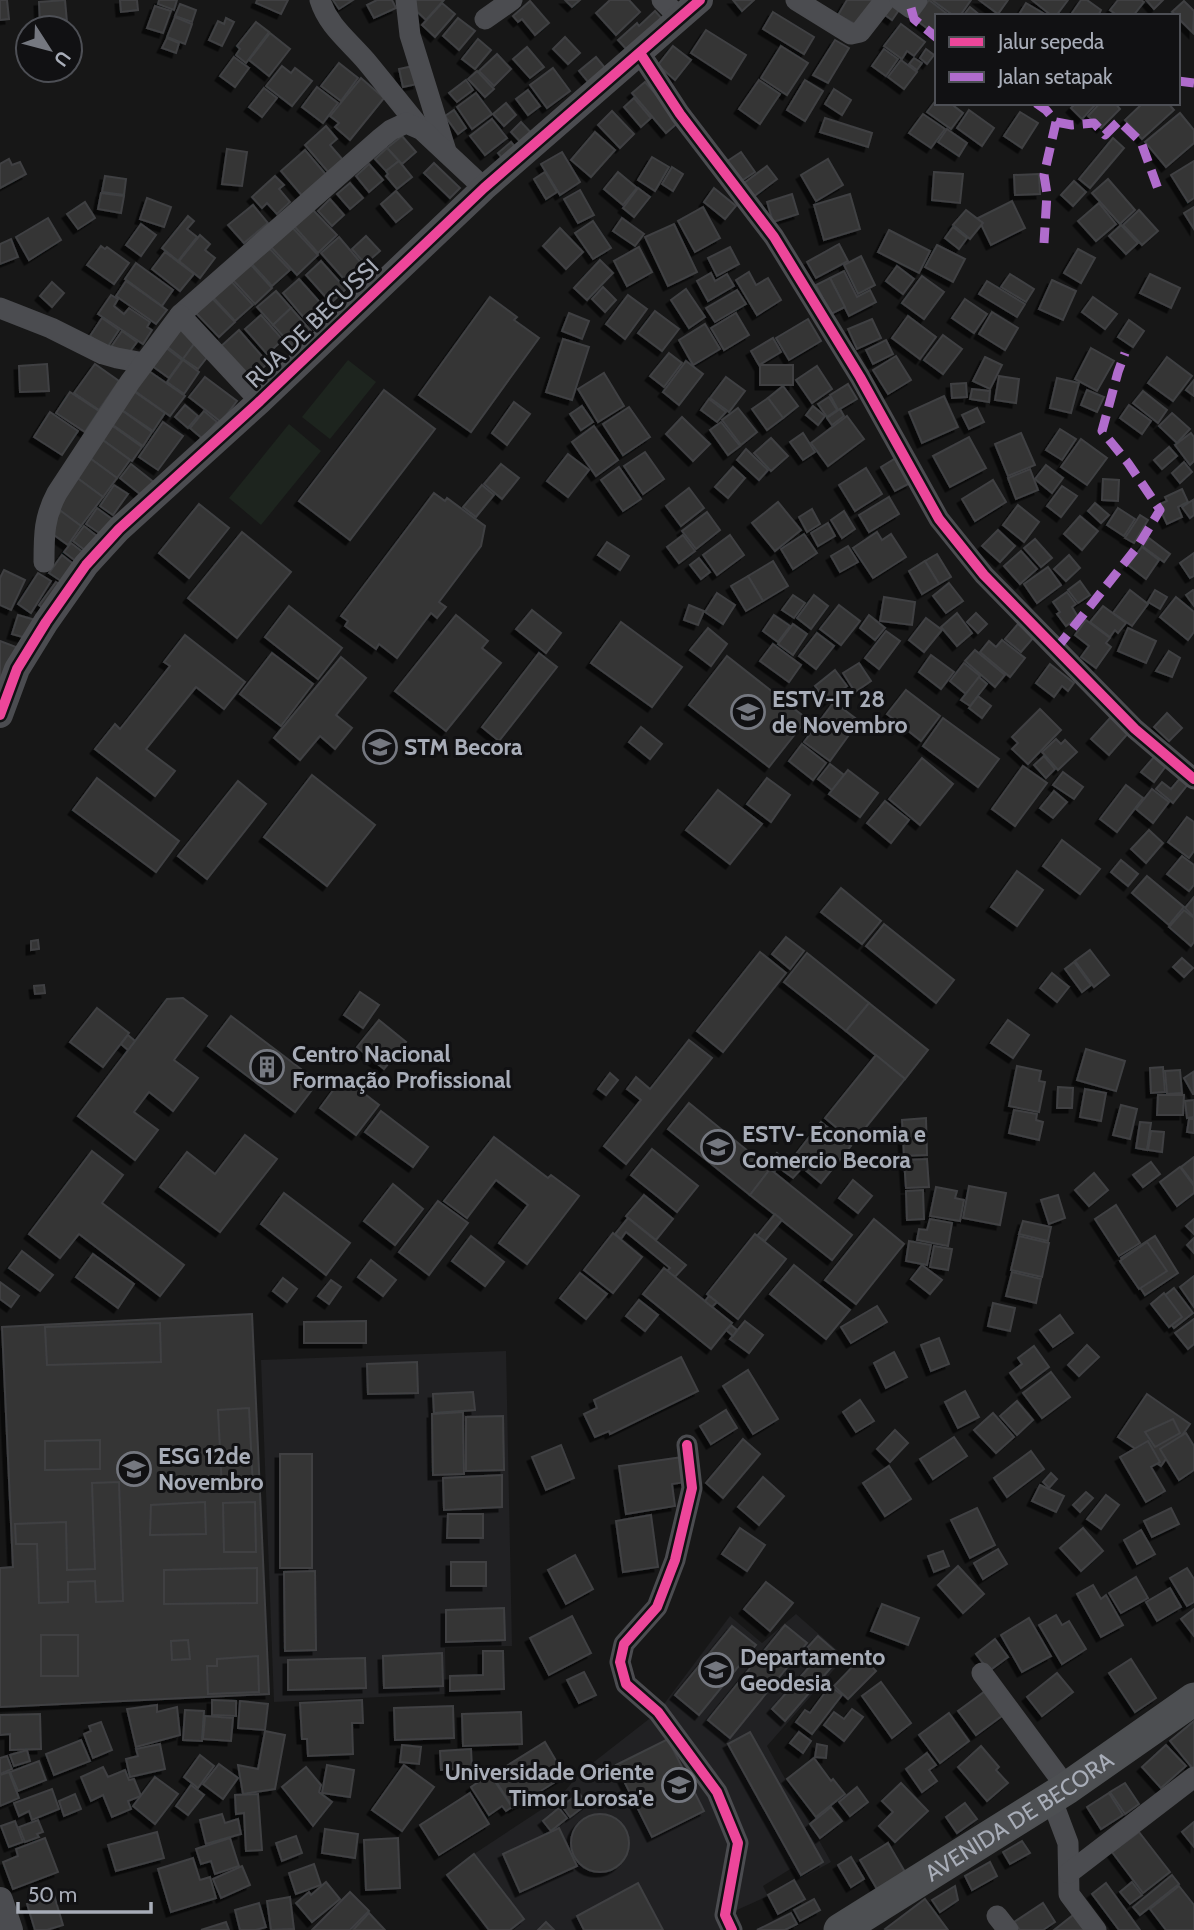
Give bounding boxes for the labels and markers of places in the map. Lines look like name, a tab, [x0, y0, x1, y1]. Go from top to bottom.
place label: ESTV-IT 28 de Novembro	[772, 685, 908, 739]
school or university icon: ESTV-IT 28 de Novembro	[729, 693, 767, 731]
school or university icon: STM Becora	[361, 728, 399, 766]
place label: STM Becora	[404, 733, 523, 761]
place label: Centro Nacional Formação Profissional	[292, 1040, 511, 1094]
building icon: Centro Nacional Formação Profissional	[248, 1048, 286, 1086]
place label: ESTV- Economia e Comercio Becora	[742, 1120, 926, 1174]
school or university icon: ESTV- Economia e Comercio Becora	[699, 1128, 737, 1166]
place label: ESG 12de Novembro	[158, 1442, 264, 1496]
school or university icon: ESG 12de Novembro	[115, 1450, 153, 1488]
place label: Departamento Geodesia	[740, 1643, 885, 1697]
school or university icon: Departamento Geodesia	[697, 1651, 735, 1689]
place label: Universidade Oriente Timor Lorosa'e	[444, 1758, 654, 1812]
school or university icon: Universidade Oriente Timor Lorosa'e	[660, 1766, 698, 1804]

